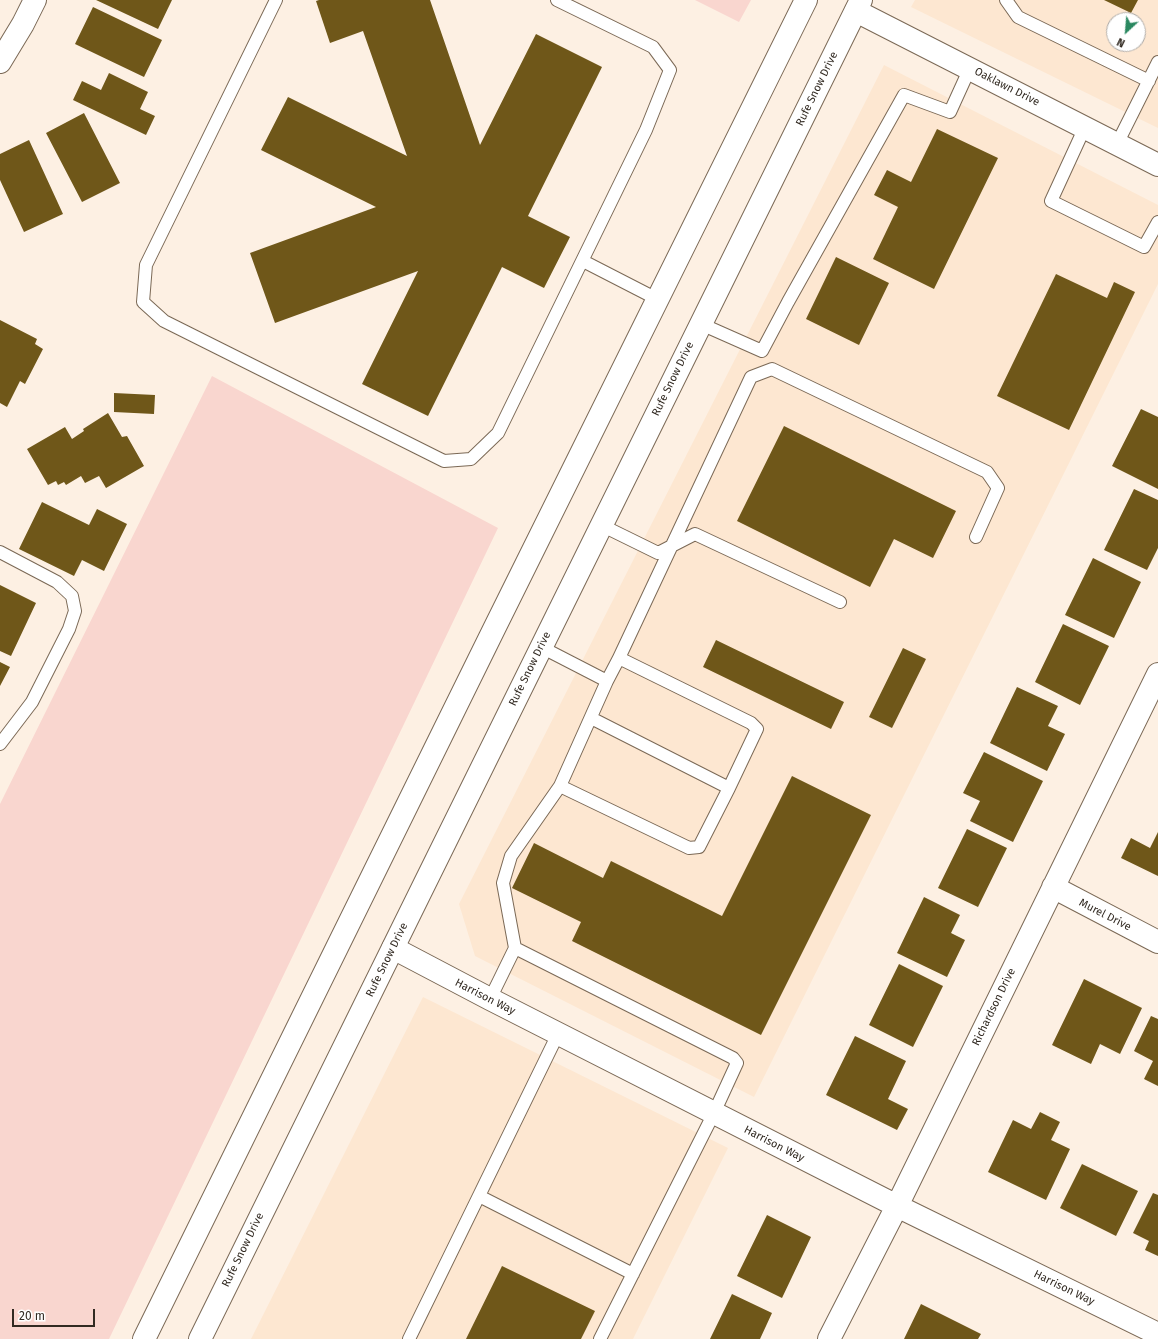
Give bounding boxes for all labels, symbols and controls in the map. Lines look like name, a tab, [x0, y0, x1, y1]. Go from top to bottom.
north arrow	[1106, 12, 1146, 52]
text: N	[1115, 35, 1127, 50]
street label: Rufe Snow Drive	[793, 50, 841, 128]
street label: Oaklawn Drive	[972, 65, 1042, 109]
street label: Rufe Snow Drive	[649, 340, 697, 418]
street label: Rufe Snow Drive	[506, 630, 554, 708]
street label: Murel Drive	[1077, 896, 1133, 934]
street label: Rufe Snow Drive	[363, 921, 411, 999]
street label: Richardson Drive	[970, 966, 1018, 1048]
street label: Harrison Way	[453, 976, 517, 1018]
street label: Harrison Way	[742, 1123, 806, 1165]
street label: Rufe Snow Drive	[219, 1211, 267, 1289]
street label: Harrison Way	[1031, 1268, 1097, 1308]
scale bar	[14, 1301, 97, 1327]
text: 20 m	[19, 1309, 45, 1323]

